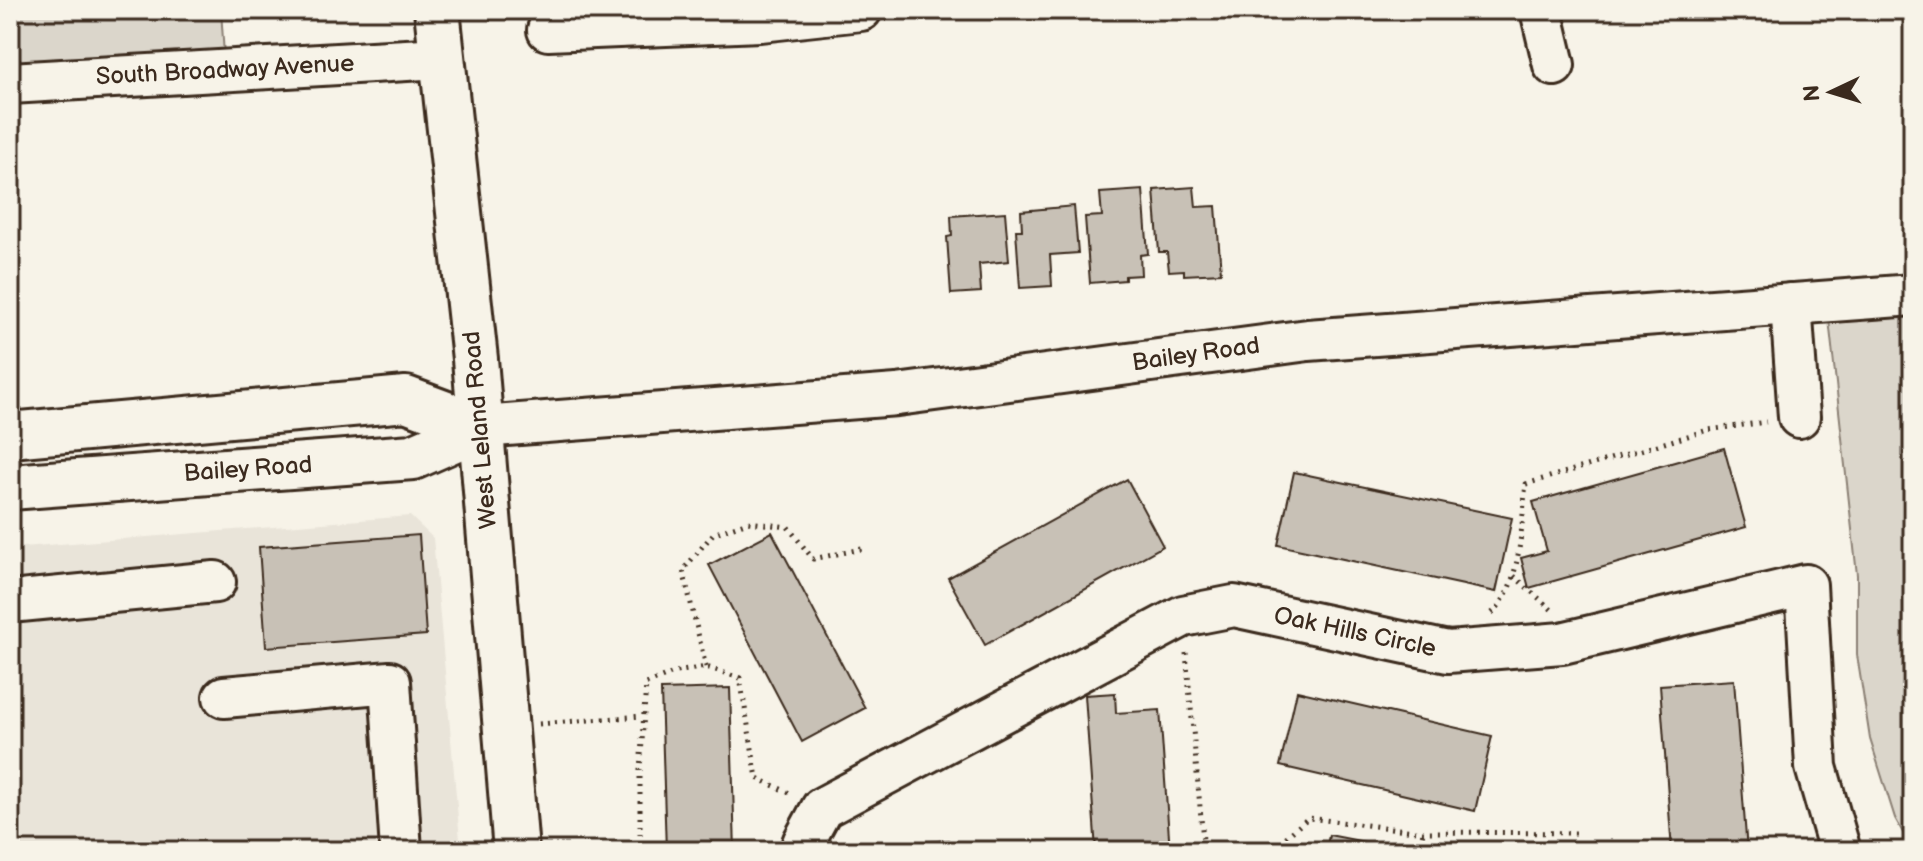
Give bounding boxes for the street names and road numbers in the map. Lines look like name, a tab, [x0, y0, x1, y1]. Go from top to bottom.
street label: South Broadway Avenue	[95, 49, 355, 91]
street label: West Leland Road	[457, 330, 503, 530]
street label: Bailey Road	[1130, 331, 1262, 377]
street label: Bailey Road	[183, 450, 313, 488]
street label: Oak Hills Circle	[1271, 601, 1439, 663]

